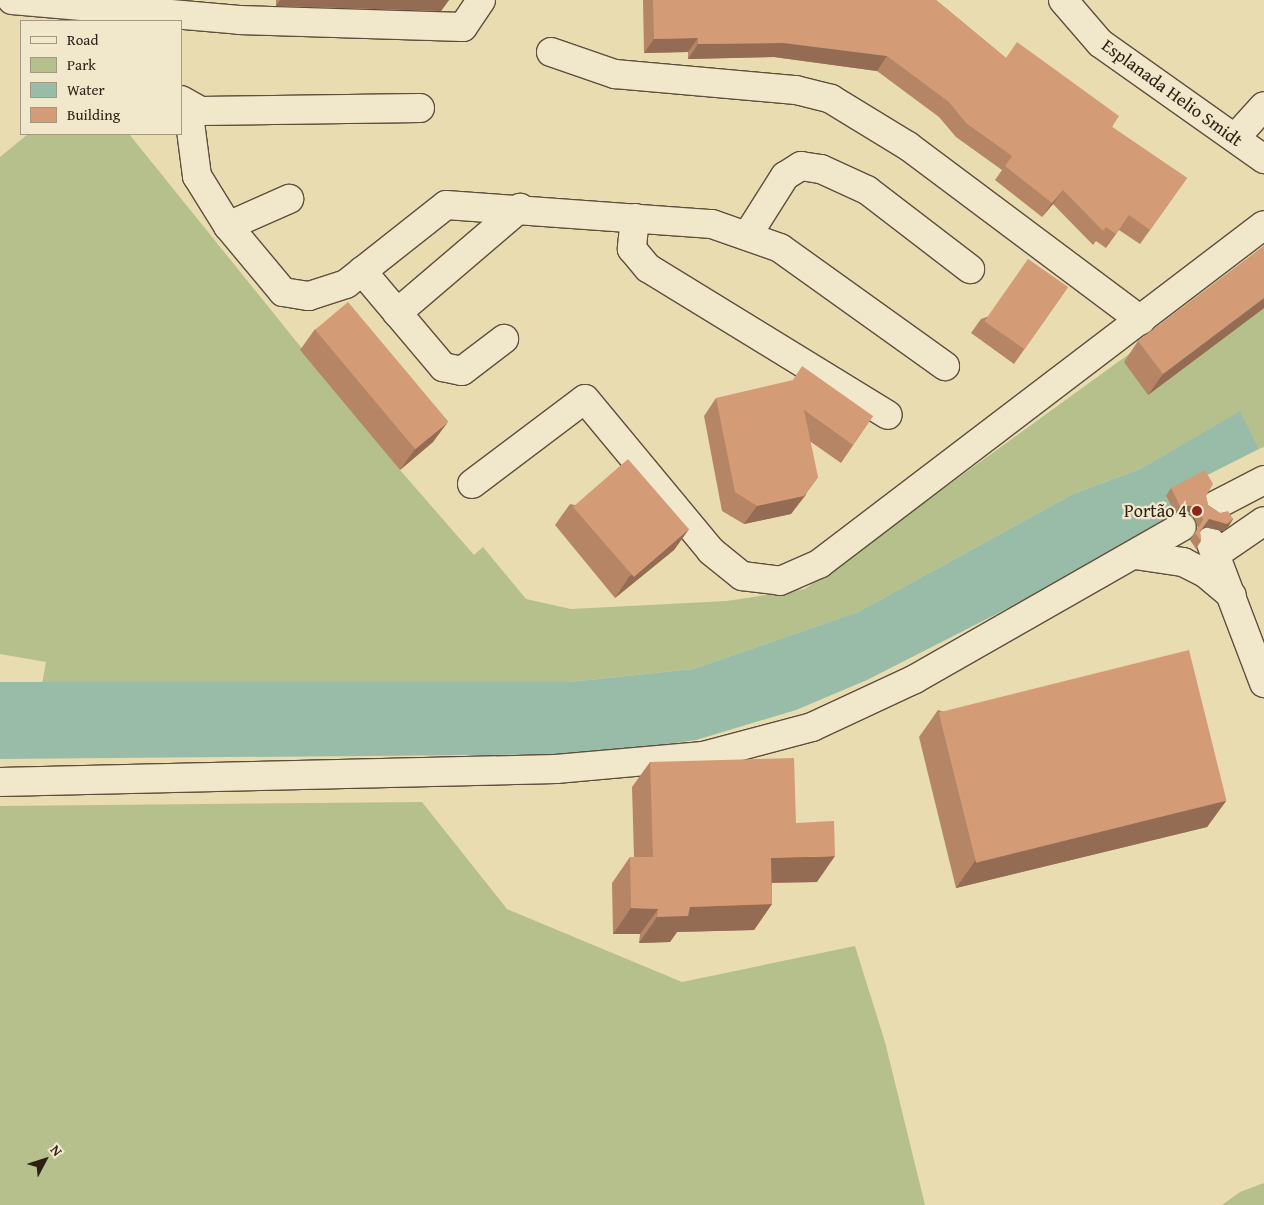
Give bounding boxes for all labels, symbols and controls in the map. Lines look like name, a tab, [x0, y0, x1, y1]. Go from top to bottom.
legend	[20, 20, 182, 135]
text: Road	[67, 29, 98, 50]
street label: Esplanada Helio Smidt	[1098, 35, 1246, 151]
text: Park	[67, 54, 96, 75]
text: Water	[67, 79, 105, 100]
text: Building	[67, 104, 120, 125]
place label: Portão 4	[1124, 500, 1187, 522]
marker: Portão 4	[1191, 505, 1203, 517]
north arrow	[20, 1135, 70, 1185]
text: N	[46, 1140, 67, 1160]

